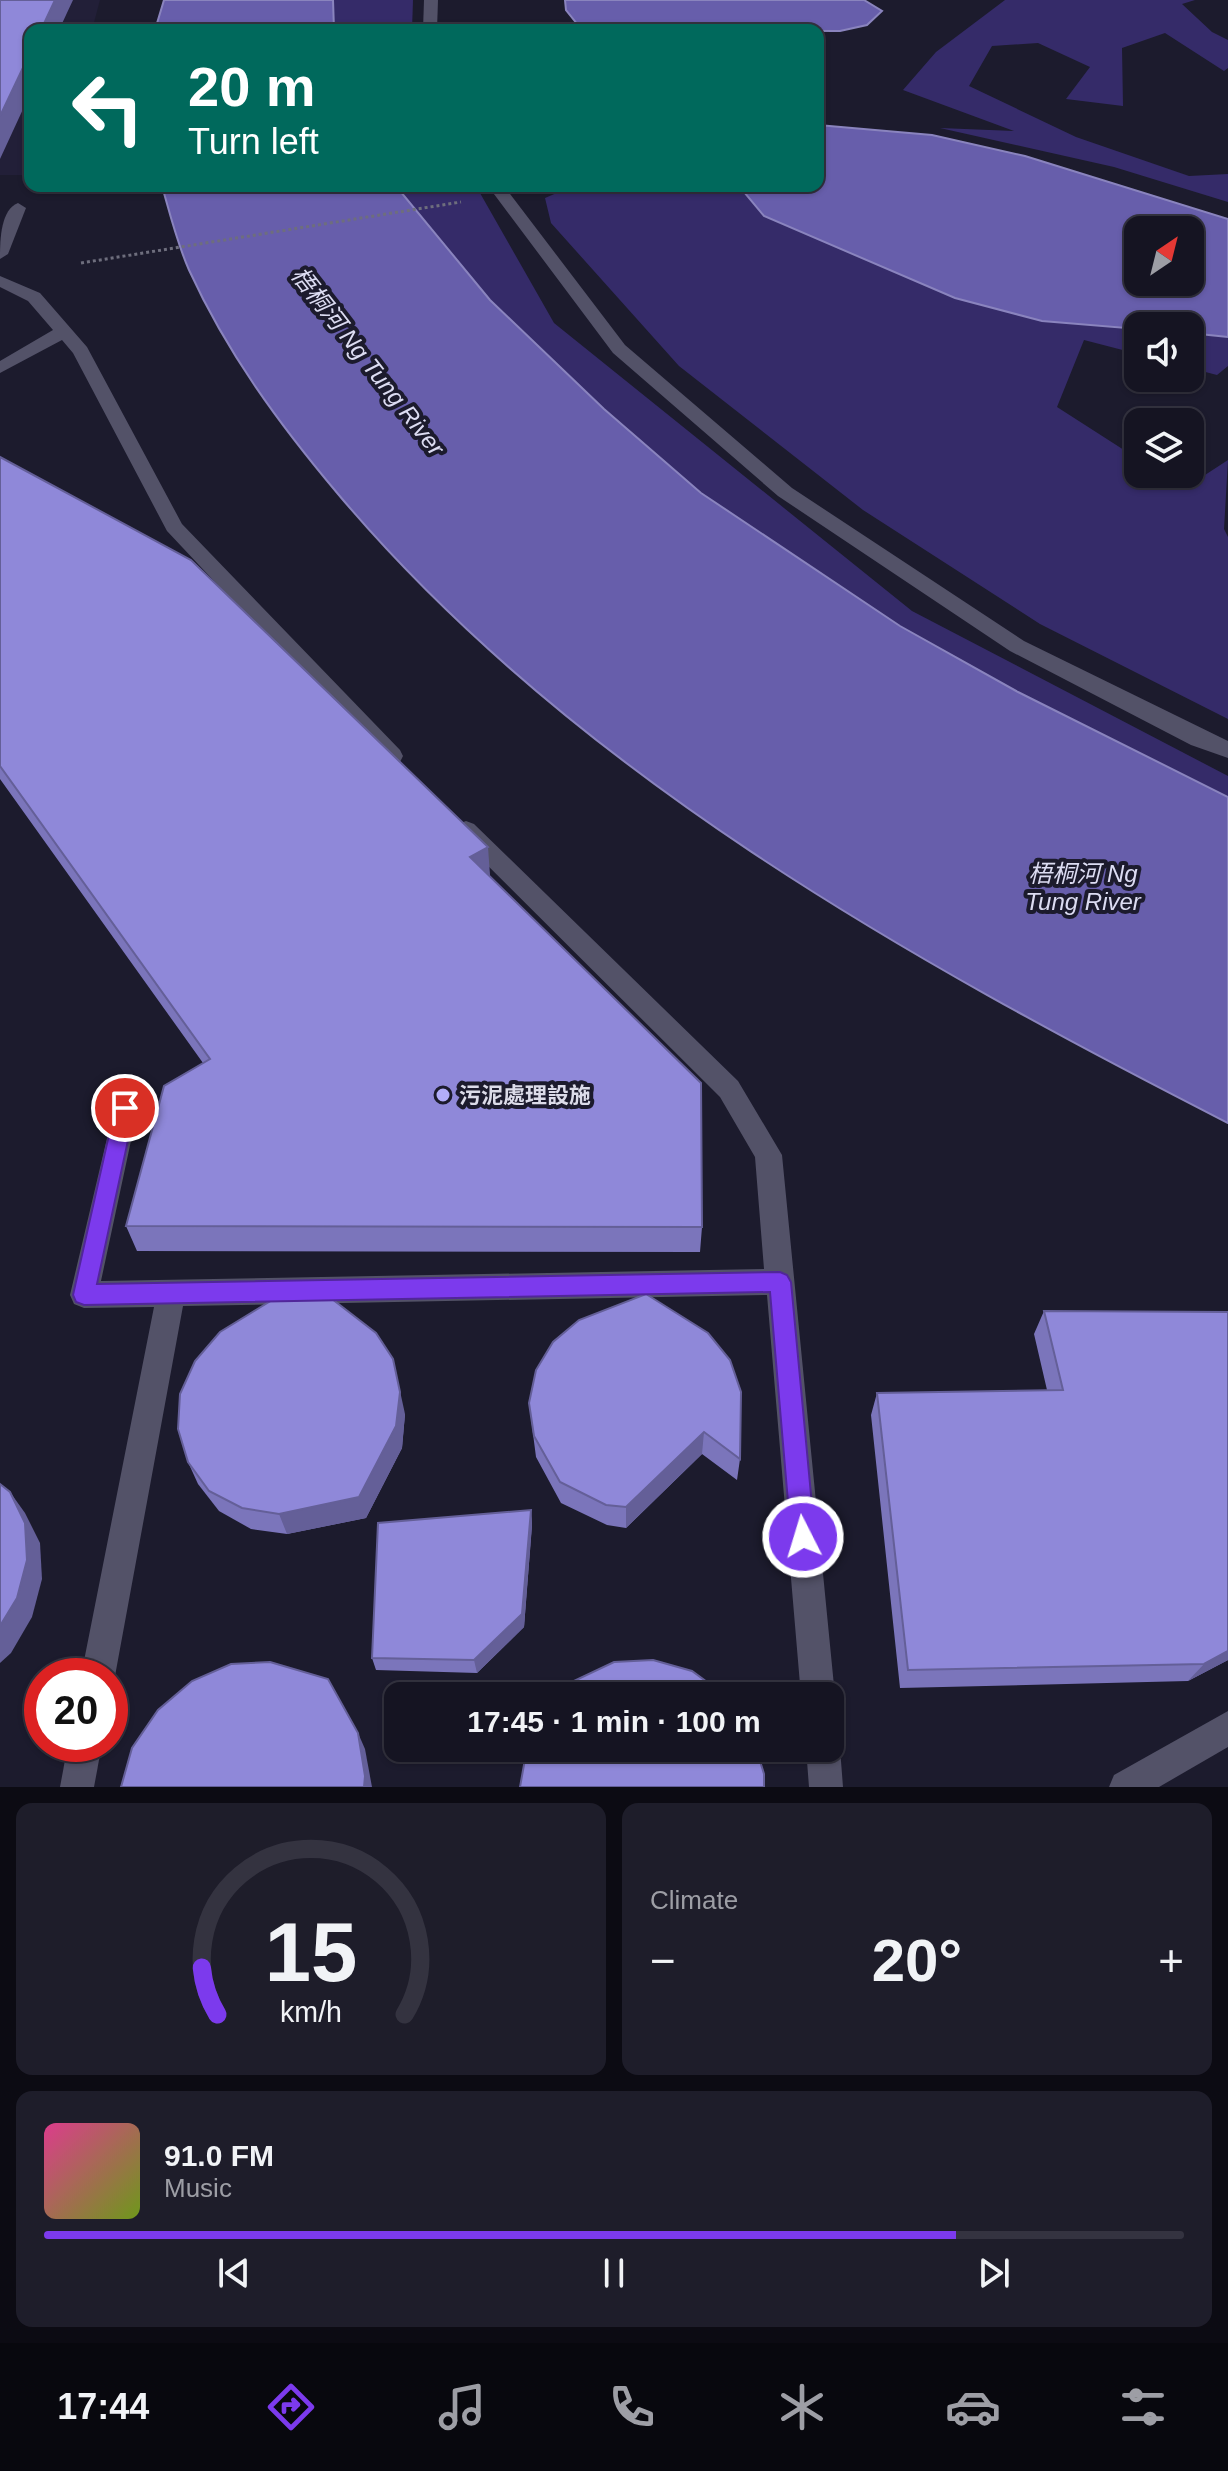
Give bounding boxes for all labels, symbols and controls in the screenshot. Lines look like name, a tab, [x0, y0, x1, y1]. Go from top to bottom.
text: 20 m	[188, 55, 316, 118]
icon: left	[56, 56, 160, 160]
text: Turn left	[188, 121, 319, 162]
north arrow	[1124, 216, 1204, 296]
map controls	[1124, 216, 1204, 488]
water label: 梧桐河 Ng Tung River	[286, 261, 451, 461]
button: sound	[1124, 312, 1204, 392]
button: layers	[1124, 408, 1204, 488]
water label: 梧桐河 Ng Tung River	[1025, 860, 1142, 915]
pin	[91, 1074, 159, 1142]
place label: 污泥處理設施	[459, 1083, 591, 1108]
icon: arrive	[103, 1086, 147, 1130]
marker: 污泥處理設施	[434, 1086, 452, 1104]
position arrow	[761, 1495, 845, 1579]
speed limit sign: 20	[24, 1658, 128, 1762]
text: 17:45 · 1 min · 100 m	[467, 1705, 761, 1738]
text: Climate	[650, 1885, 738, 1915]
text: 15	[265, 1906, 357, 1999]
text: 20°	[872, 1927, 962, 1994]
text: −	[650, 1936, 676, 1985]
text: +	[1158, 1936, 1184, 1985]
text: km/h	[280, 1996, 342, 2028]
text: 91.0 FM	[164, 2139, 274, 2172]
text: Music	[164, 2173, 232, 2203]
icon: previous	[212, 2251, 256, 2295]
icon: pause	[592, 2251, 636, 2295]
icon: next	[972, 2251, 1016, 2295]
icon: directions	[263, 2379, 319, 2435]
icon: music	[434, 2379, 490, 2435]
icon: phone	[604, 2379, 660, 2435]
icon: climate	[774, 2379, 830, 2435]
icon: car	[945, 2379, 1001, 2435]
icon: filters	[1115, 2379, 1171, 2435]
text: 17:44	[57, 2386, 149, 2427]

